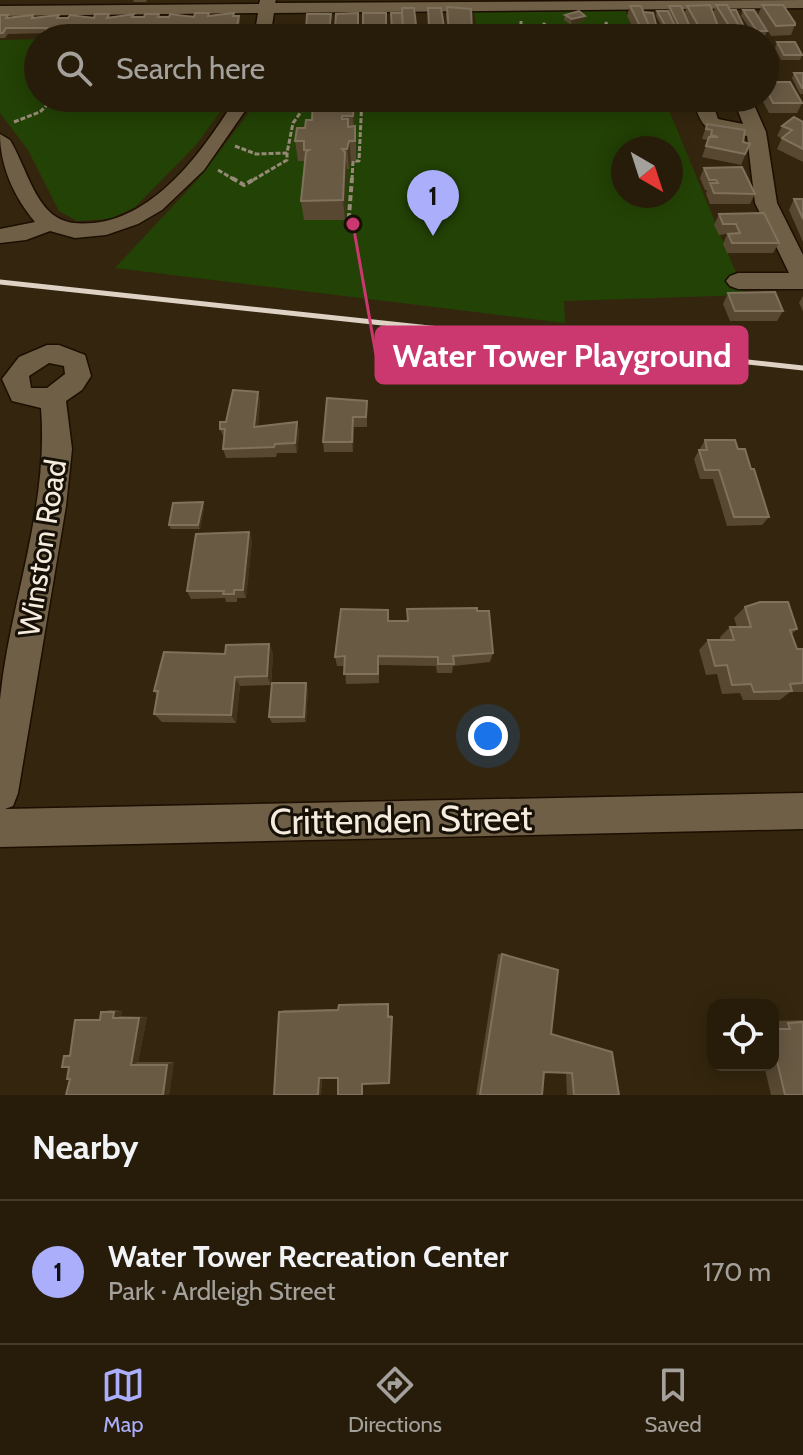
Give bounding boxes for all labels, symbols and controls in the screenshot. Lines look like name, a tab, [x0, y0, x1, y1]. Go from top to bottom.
search box	[24, 24, 779, 112]
icon: search	[52, 46, 96, 90]
text: Search here	[116, 50, 265, 87]
north arrow	[611, 136, 683, 208]
pin: 1	[407, 170, 459, 236]
callout: Water Tower Playground	[376, 327, 747, 383]
text: Water Tower Playground	[392, 336, 732, 375]
street label: Winston Road	[10, 457, 74, 639]
your location	[468, 716, 508, 756]
street label: Crittenden Street	[269, 795, 533, 843]
map controls	[707, 999, 779, 1071]
button: locate	[707, 999, 779, 1071]
text: Nearby	[32, 1126, 139, 1168]
text: Water Tower Recreation Center	[108, 1238, 508, 1275]
text: 1	[53, 1256, 63, 1288]
text: 170 m	[703, 1256, 771, 1288]
text: Park · Ardleigh Street	[108, 1275, 336, 1307]
tab: Map	[101, 1363, 145, 1438]
tab: Directions	[348, 1363, 442, 1438]
tab: Saved	[645, 1363, 702, 1438]

